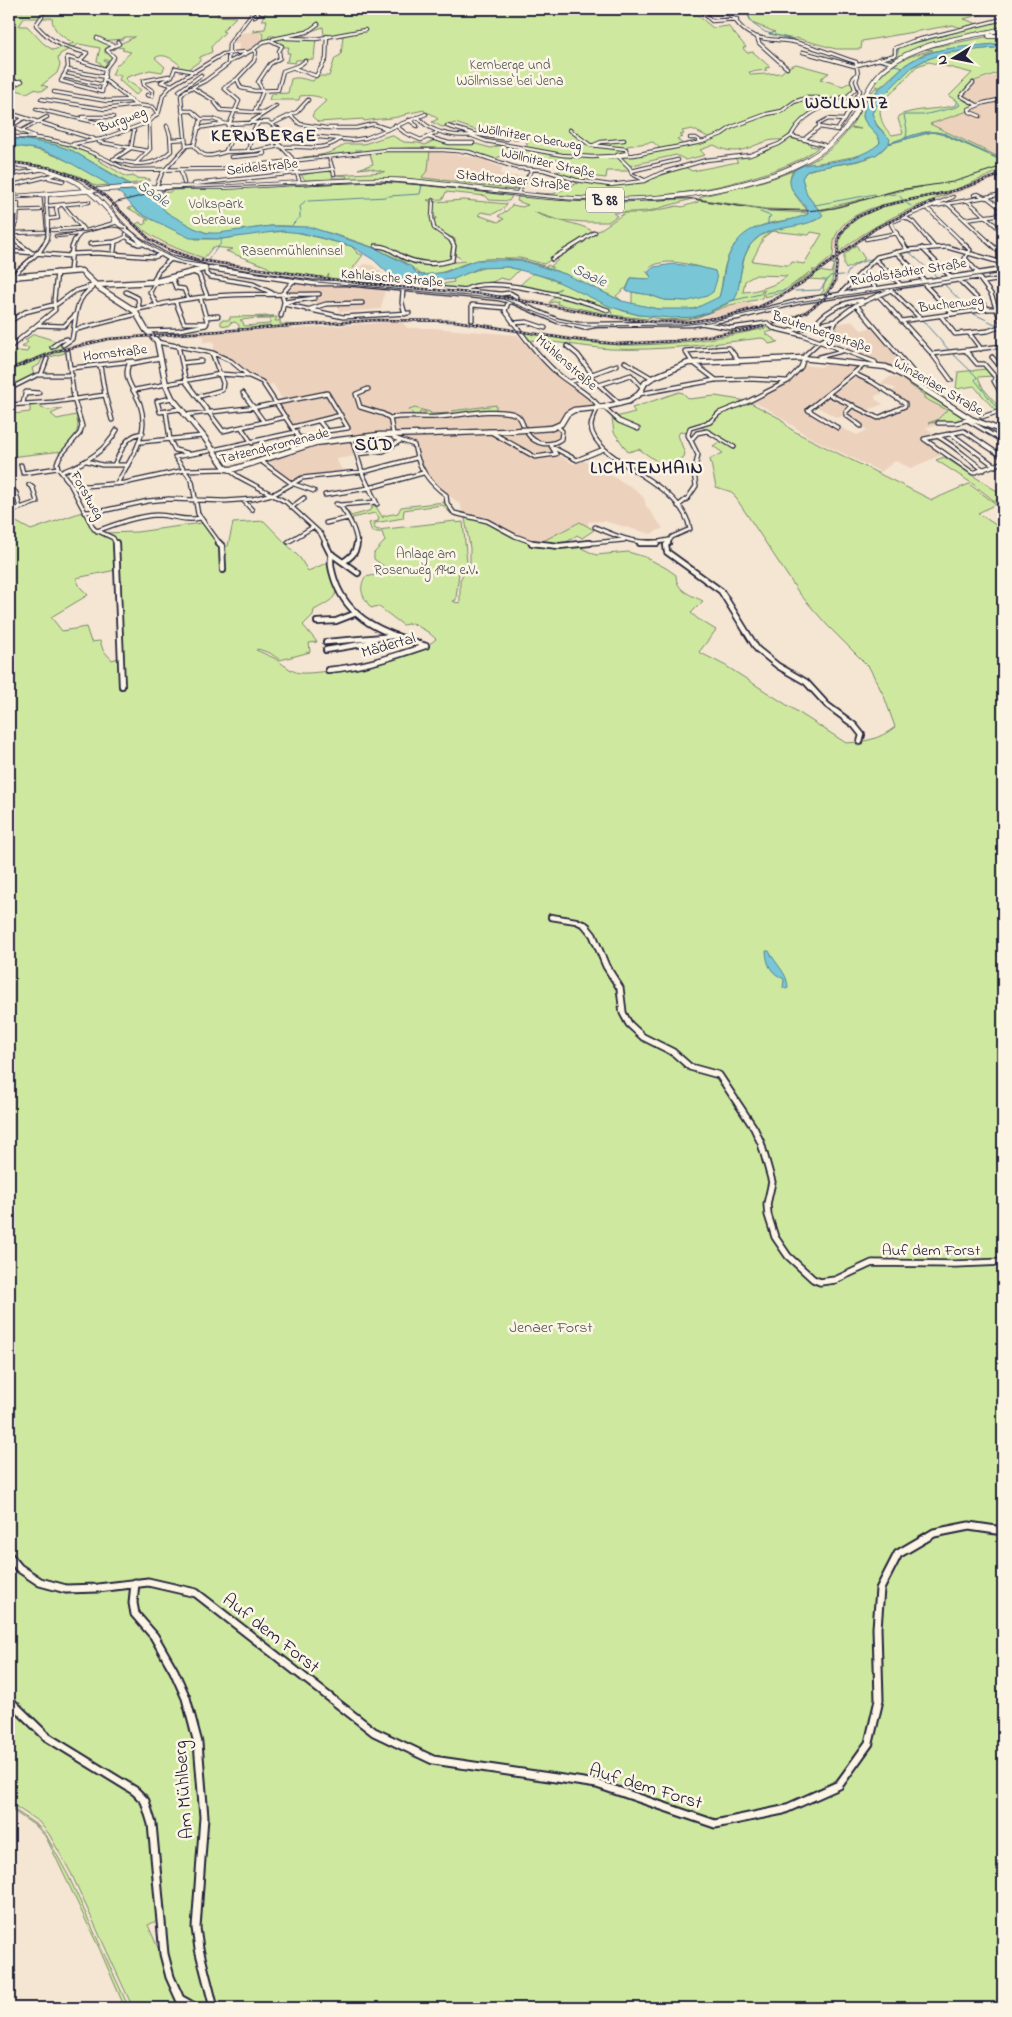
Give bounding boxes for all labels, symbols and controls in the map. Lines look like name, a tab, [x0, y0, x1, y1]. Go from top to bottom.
north arrow	[930, 32, 980, 82]
text: N	[932, 54, 954, 66]
park label: Kernberge und Wöllmisse bei Jena	[456, 55, 564, 92]
district label: WÖLLNITZ	[805, 91, 889, 117]
street label: Burgweg	[95, 102, 150, 140]
street label: Wöllnitzer Oberweg	[476, 118, 584, 158]
district label: KERNBERGE	[211, 124, 317, 150]
street label: Wöllnitzer Straße	[499, 142, 597, 185]
street label: Seidelstraße	[225, 153, 300, 182]
street label: Stadtrodaer Straße	[455, 164, 571, 197]
water label: Saale	[133, 175, 175, 214]
road number: B 88	[586, 188, 624, 212]
park label: Volkspark Oberaue	[188, 194, 244, 231]
park label: Rasenmühleninsel	[241, 241, 343, 262]
street label: Rudolstädter Straße	[849, 253, 969, 292]
water label: Saale	[569, 259, 611, 294]
street label: Kahlaische Straße	[340, 264, 445, 293]
street label: Buchenweg	[917, 290, 985, 320]
street label: Beutenbergstraße	[768, 305, 874, 360]
street label: Mühlenstraße	[530, 330, 602, 396]
street label: Hornstraße	[82, 339, 149, 368]
street label: Winzerlaer Straße	[889, 353, 988, 422]
street label: Tatzendpromenade	[217, 423, 332, 470]
district label: SÜD	[354, 433, 394, 459]
district label: LICHTENHAIN	[590, 456, 704, 482]
street label: Forstweg	[63, 467, 109, 524]
park label: Anlage am Rosenweg 1942 e.V.	[374, 544, 478, 582]
street label: Mädertal	[359, 627, 419, 665]
street label: Auf dem Forst	[882, 1239, 981, 1263]
park label: Jenaer Forst	[509, 1316, 593, 1340]
street label: Auf dem Forst	[216, 1587, 325, 1681]
street label: Am Mühlberg	[168, 1739, 203, 1840]
street label: Auf dem Forst	[585, 1757, 706, 1818]

